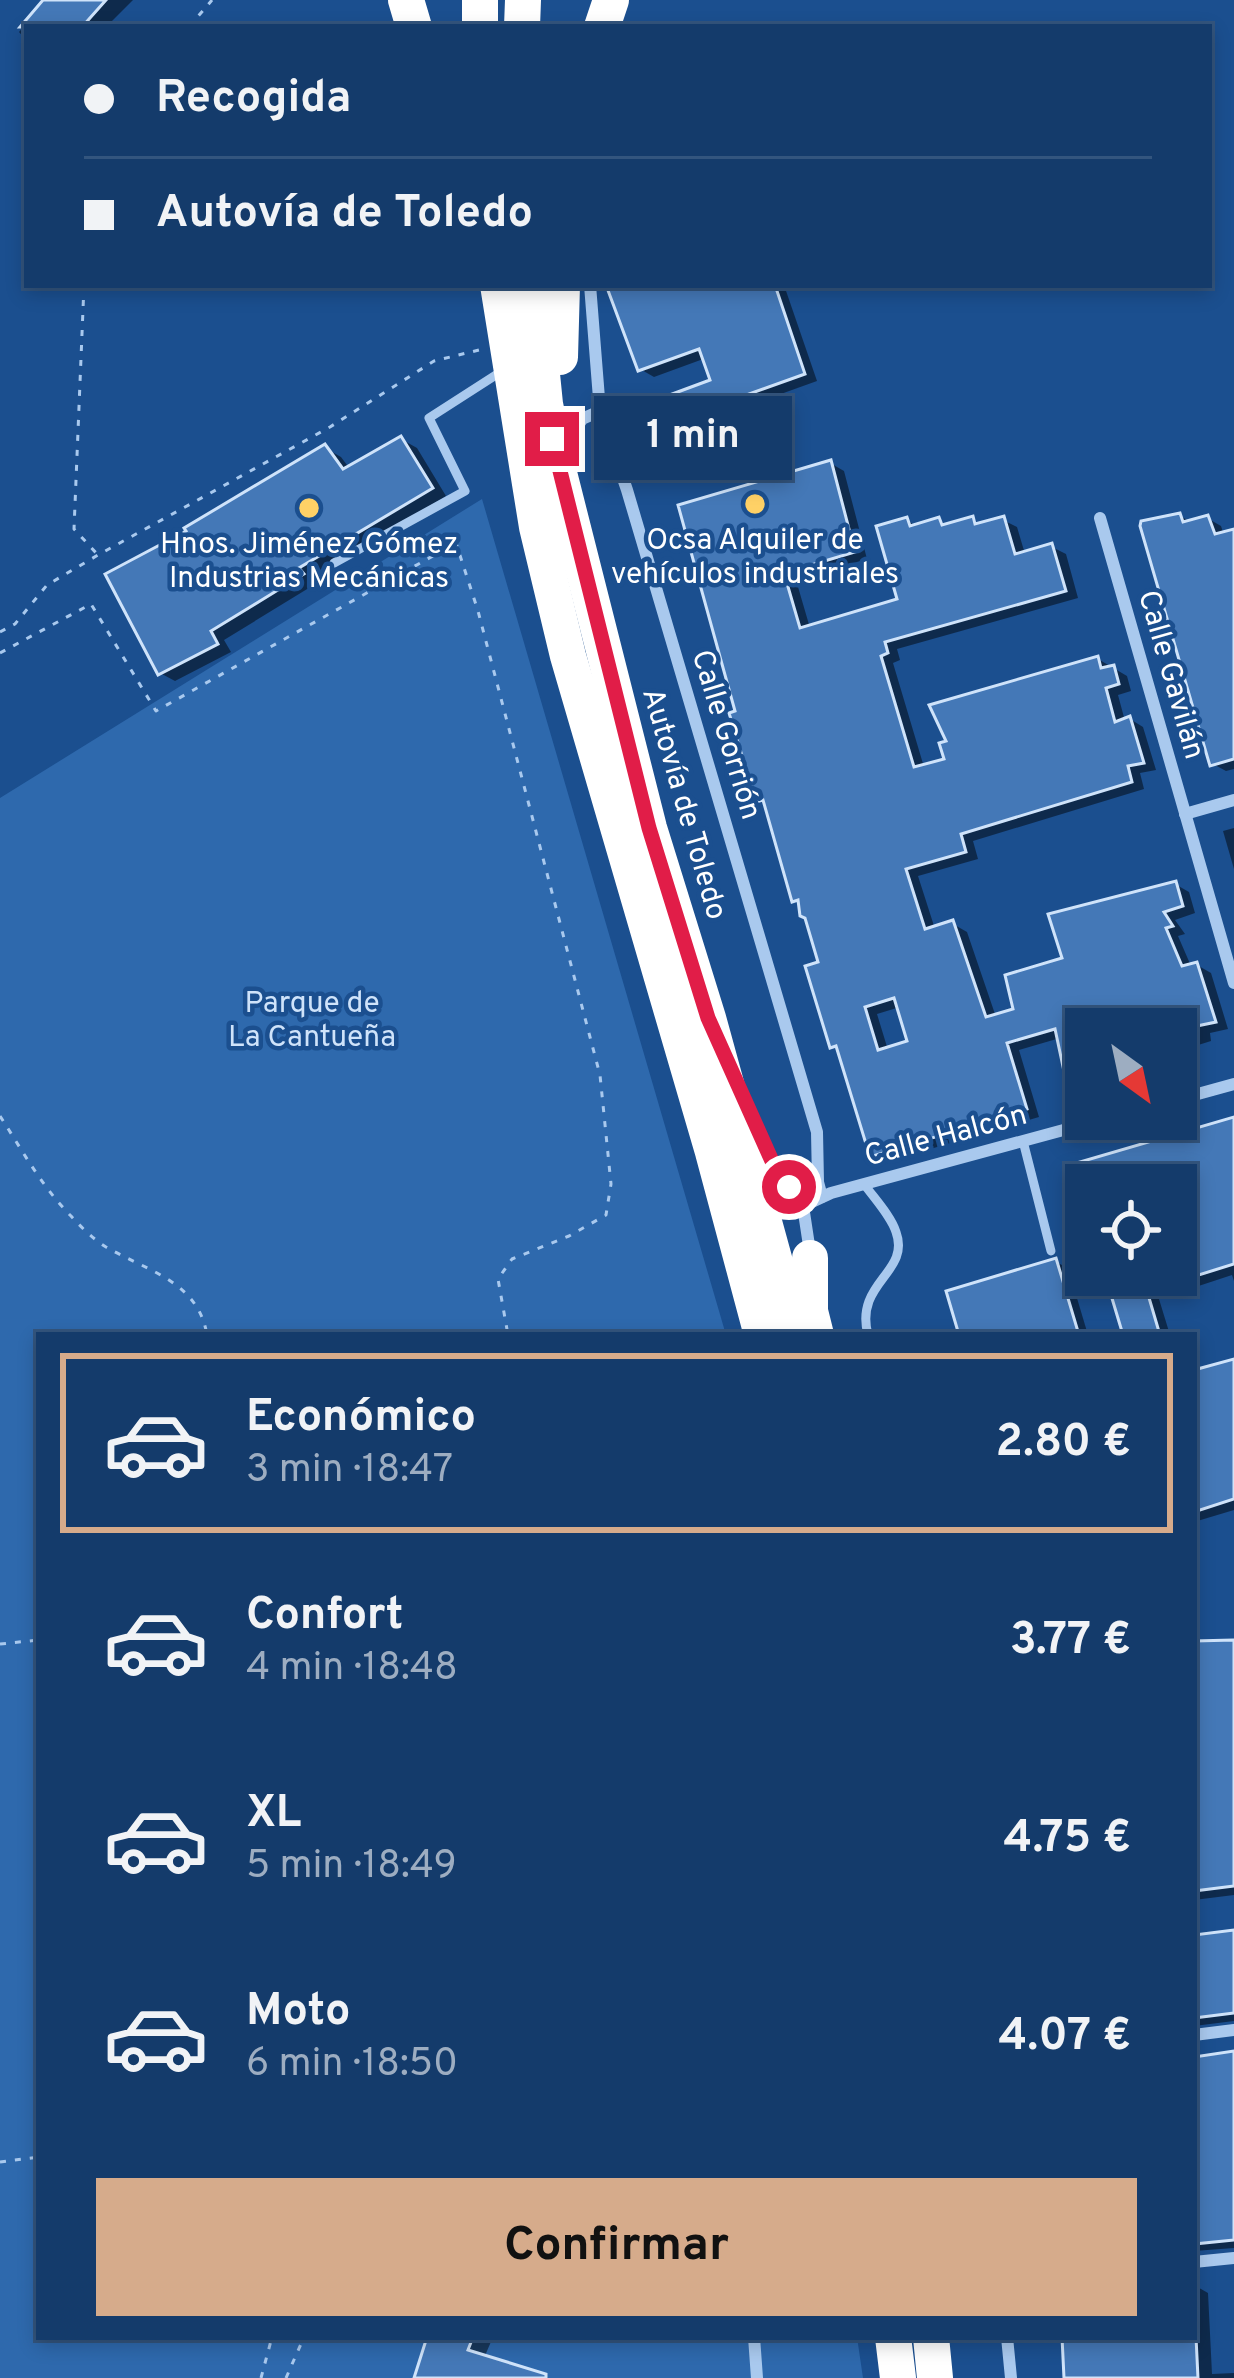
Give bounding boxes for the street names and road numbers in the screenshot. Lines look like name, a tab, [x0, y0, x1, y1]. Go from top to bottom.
street label: Calle Gavilán	[1128, 586, 1212, 764]
street label: Calle Gorrión	[682, 646, 768, 824]
street label: Autovía de Toledo	[632, 684, 734, 924]
street label: Calle Halcón	[861, 1098, 1031, 1176]

